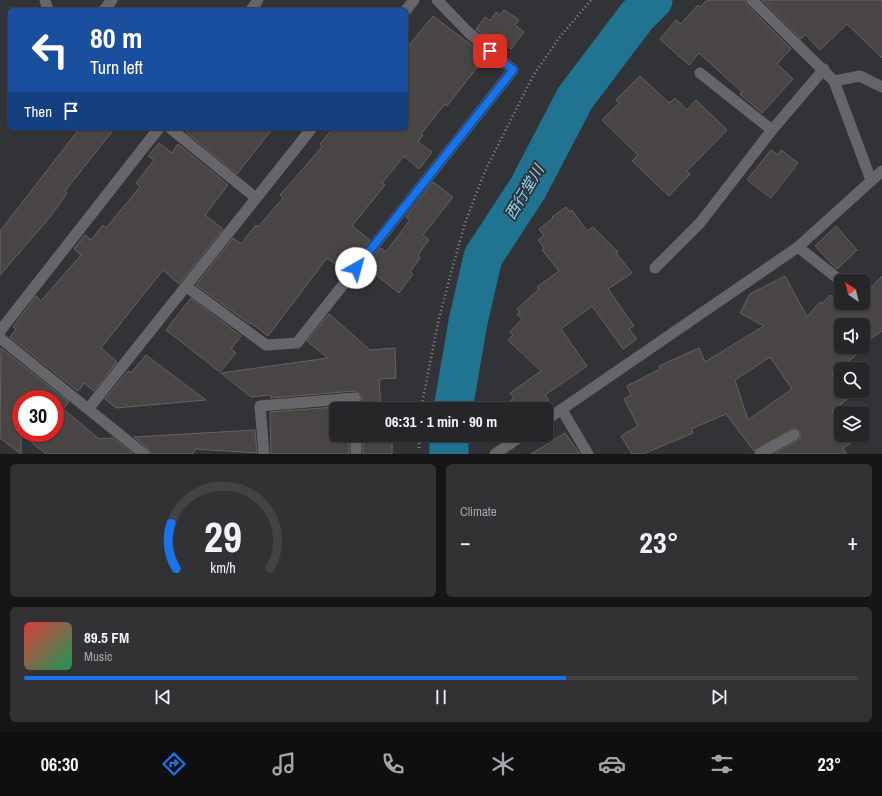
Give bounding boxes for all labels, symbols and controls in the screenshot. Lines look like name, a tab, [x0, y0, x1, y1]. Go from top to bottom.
text: 80 m	[90, 19, 142, 57]
icon: left	[24, 24, 76, 76]
pin	[473, 34, 507, 68]
icon: arrive	[479, 40, 501, 62]
text: Turn left	[90, 55, 143, 80]
icon: arrive	[60, 100, 82, 122]
text: Then	[24, 101, 52, 122]
water label: 西行堂川	[500, 159, 549, 223]
position arrow	[335, 247, 377, 289]
north arrow	[834, 274, 870, 310]
map controls	[834, 274, 870, 442]
button: sound	[834, 318, 870, 354]
button: search	[834, 362, 870, 398]
speed limit sign: 30	[12, 390, 64, 442]
button: layers	[834, 406, 870, 442]
text: 06:31 · 1 min · 90 m	[385, 411, 497, 432]
text: Climate	[460, 503, 497, 520]
text: 29	[204, 508, 242, 564]
text: 23°	[639, 522, 679, 562]
text: −	[460, 527, 471, 557]
text: +	[847, 527, 858, 557]
text: km/h	[210, 557, 236, 576]
text: 89.5 FM	[84, 627, 129, 648]
text: Music	[84, 648, 112, 665]
icon: previous	[152, 686, 174, 708]
icon: pause	[430, 686, 452, 708]
icon: next	[708, 686, 730, 708]
icon: directions	[160, 750, 188, 778]
icon: music	[270, 750, 298, 778]
icon: phone	[379, 750, 407, 778]
icon: climate	[489, 750, 517, 778]
icon: car	[598, 750, 626, 778]
icon: filters	[708, 750, 736, 778]
text: 06:30	[41, 752, 79, 777]
text: 23°	[818, 752, 841, 777]

